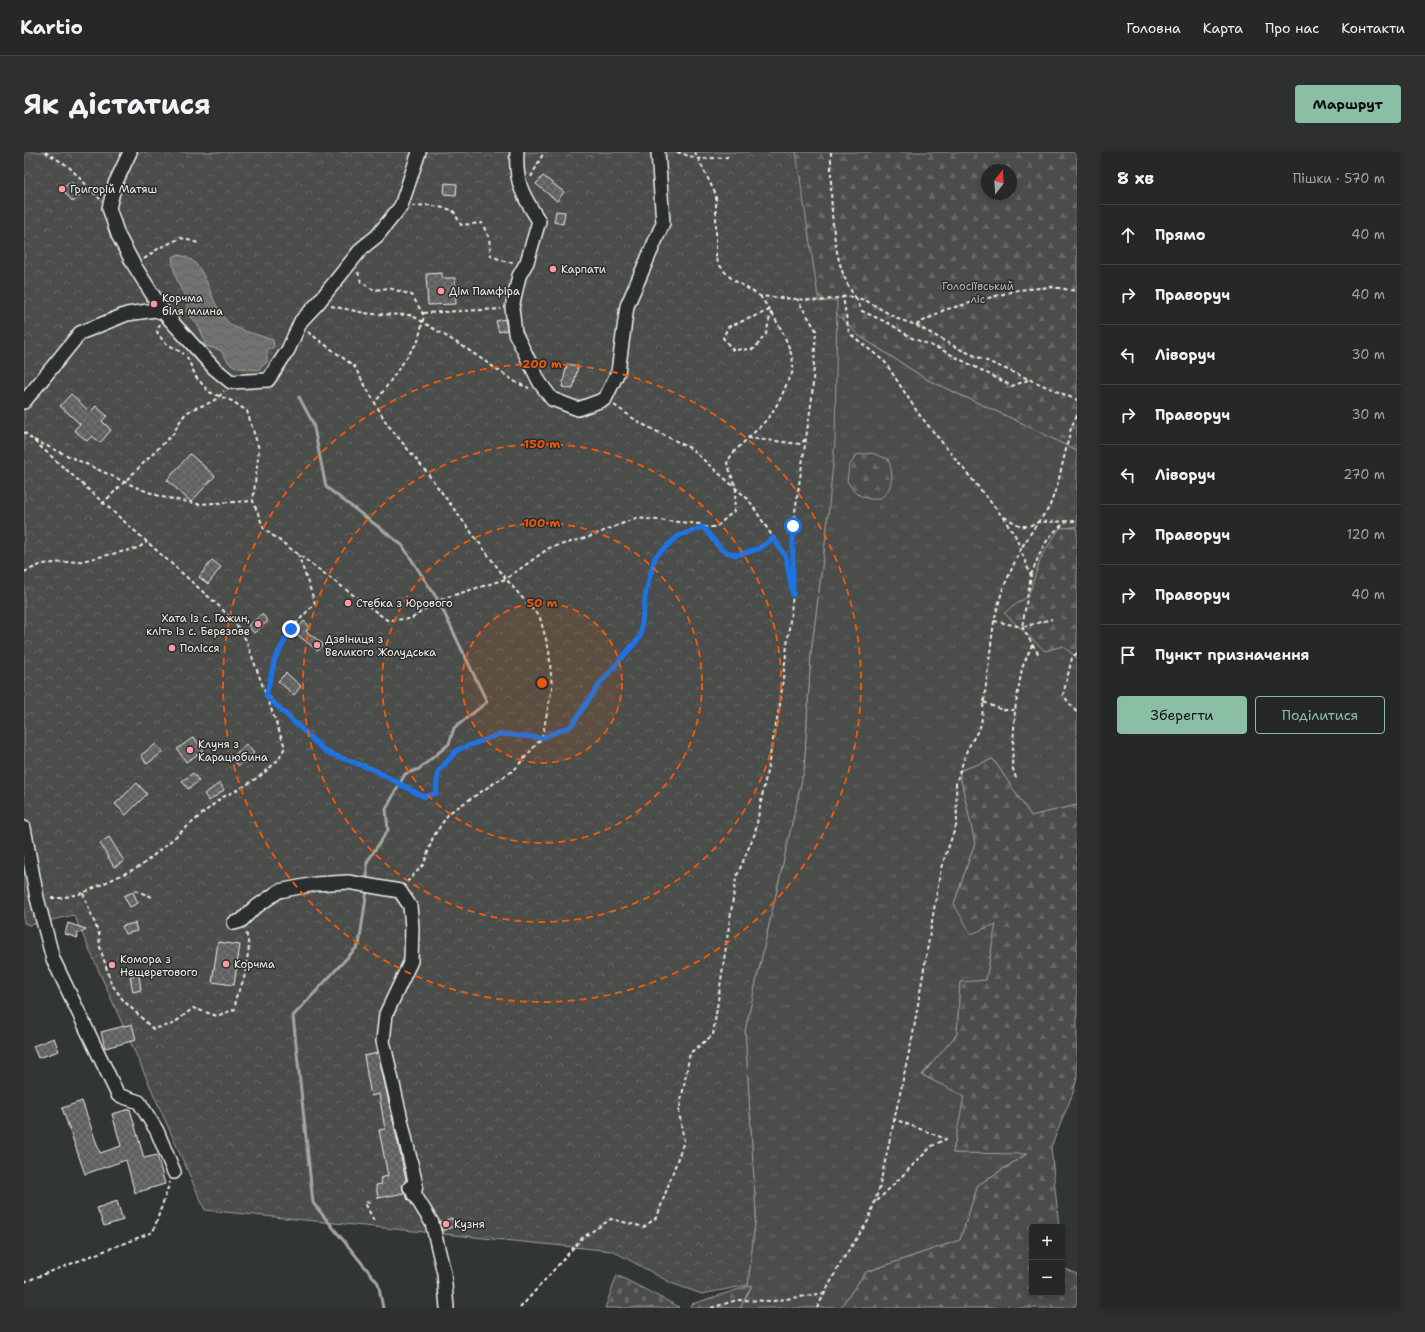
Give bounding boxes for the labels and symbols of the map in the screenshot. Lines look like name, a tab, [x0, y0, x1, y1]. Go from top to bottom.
north arrow	[981, 164, 1017, 200]
place label: Григорій Матяш	[70, 182, 157, 197]
marker: Григорій Матяш	[57, 184, 67, 194]
place label: Карпати	[561, 262, 606, 277]
marker: Карпати	[548, 264, 558, 274]
park label: Голосіївський ліс	[942, 279, 1014, 307]
place label: Дім Памфіра	[449, 284, 520, 299]
marker: Дім Памфіра	[436, 286, 446, 296]
place label: Корчма біля млина	[162, 291, 223, 319]
marker: Корчма біля млина	[149, 299, 159, 309]
text: 200 m	[522, 356, 562, 372]
text: 150 m	[524, 436, 560, 452]
text: 100 m	[524, 515, 561, 531]
route start	[784, 517, 802, 535]
text: 50 m	[527, 595, 558, 611]
place label: Стебка з Юрового	[356, 596, 453, 611]
marker: Стебка з Юрового	[343, 598, 353, 608]
place label: Хата із с. Гажин, кліть із с. Березове	[146, 611, 250, 639]
marker: Хата із с. Гажин, кліть із с. Березове	[253, 619, 263, 629]
route end	[282, 620, 300, 638]
place label: Дзвіниця з Великого Жолудська	[325, 632, 436, 660]
marker: Дзвіниця з Великого Жолудська	[312, 640, 322, 650]
place label: Полісся	[180, 641, 220, 656]
marker: Полісся	[167, 643, 177, 653]
centre of rings	[535, 676, 549, 690]
place label: Клуня з Карацюбина	[198, 737, 268, 765]
marker: Клуня з Карацюбина	[185, 745, 195, 755]
place label: Комора з Нещеретового	[120, 952, 198, 980]
place label: Корчма	[234, 957, 275, 972]
marker: Корчма	[221, 959, 231, 969]
marker: Комора з Нещеретового	[107, 960, 117, 970]
place label: Кузня	[454, 1217, 485, 1232]
marker: Кузня	[441, 1219, 451, 1229]

